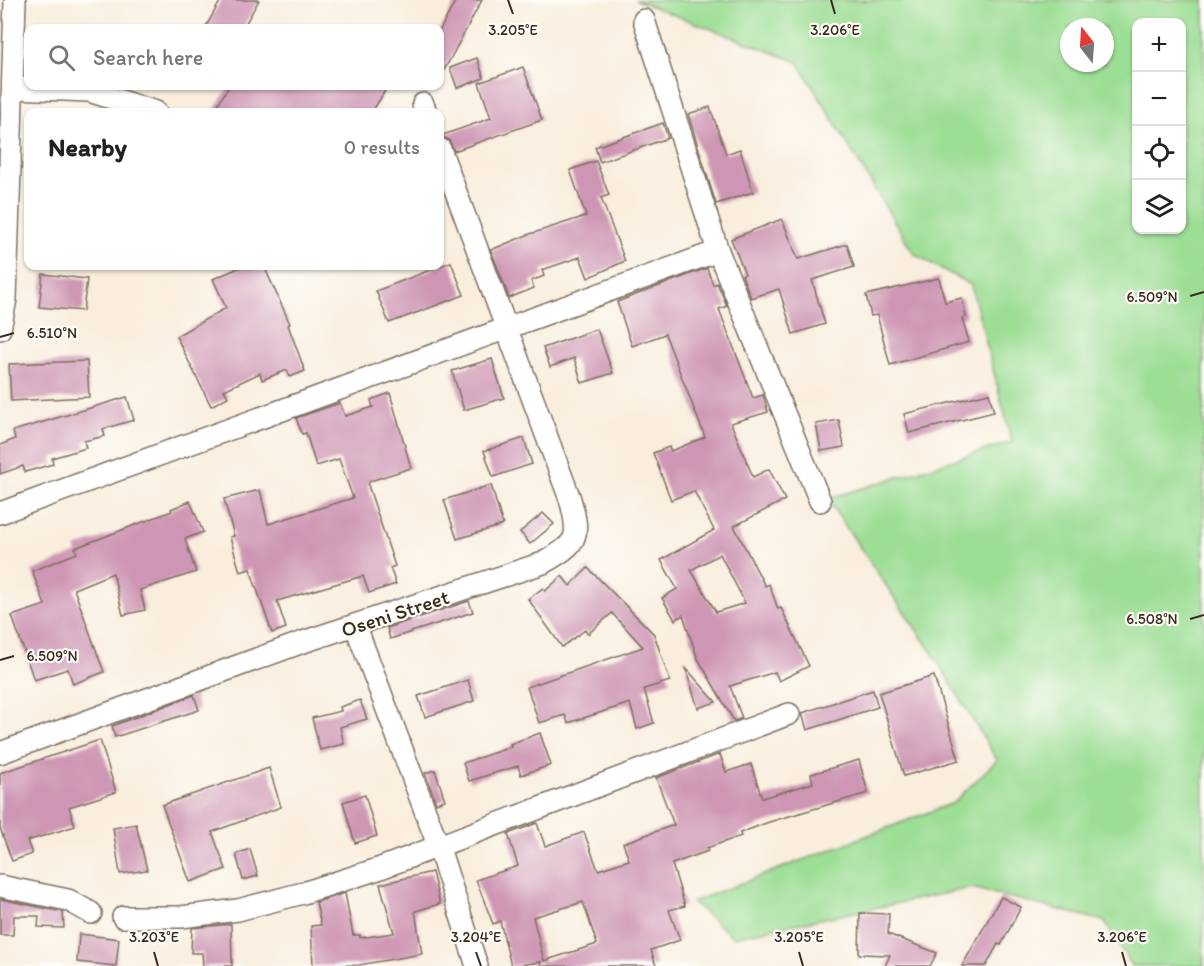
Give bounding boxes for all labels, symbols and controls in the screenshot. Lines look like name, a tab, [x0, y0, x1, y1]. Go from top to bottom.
north arrow	[1060, 18, 1114, 72]
map controls	[1132, 18, 1186, 234]
button: +	[1132, 18, 1186, 72]
text: 3.205°E	[488, 21, 538, 39]
text: 3.206°E	[810, 21, 860, 39]
search box	[24, 24, 444, 90]
icon: search	[45, 41, 78, 74]
text: Search here	[93, 44, 203, 71]
button: −	[1132, 72, 1186, 126]
button: locate	[1132, 126, 1186, 180]
text: Nearby	[48, 131, 127, 163]
text: 0 results	[344, 135, 420, 159]
button: layers	[1132, 180, 1186, 234]
text: 6.509°N	[1126, 288, 1178, 306]
text: 6.510°N	[27, 324, 77, 342]
street label: Oseni Street	[338, 584, 452, 642]
text: 6.508°N	[1126, 610, 1178, 628]
text: 6.509°N	[26, 647, 78, 665]
text: 3.203°E	[129, 928, 179, 946]
text: 3.204°E	[451, 928, 501, 946]
text: 3.205°E	[774, 928, 824, 946]
text: 3.206°E	[1097, 928, 1147, 946]

